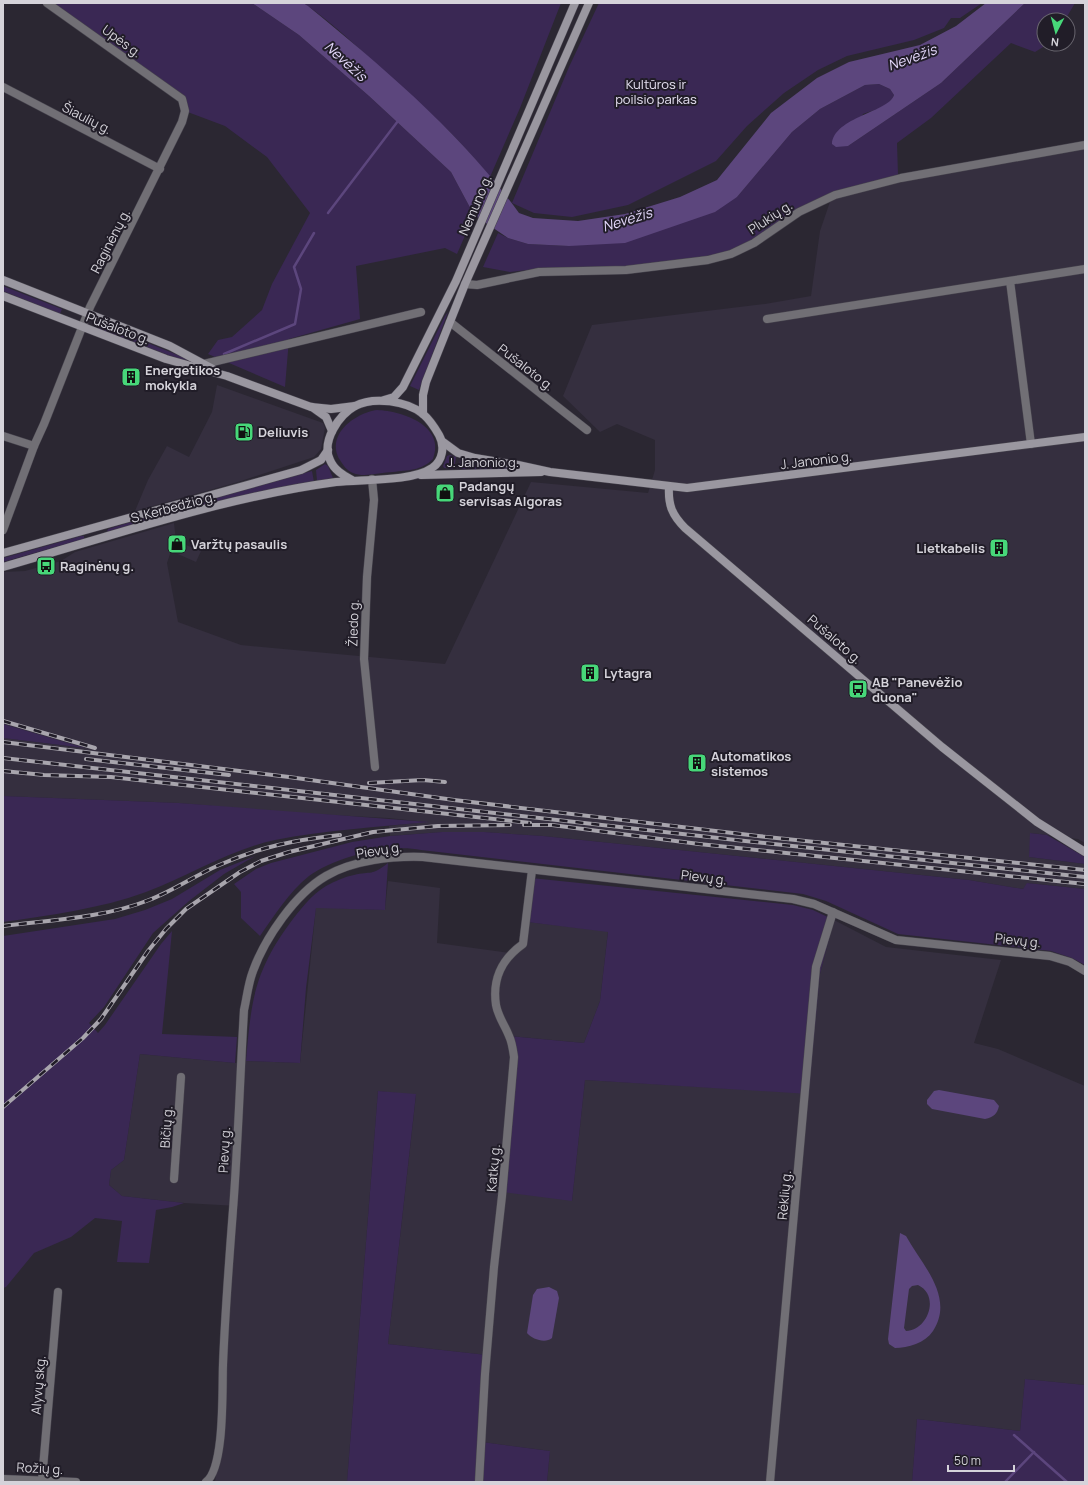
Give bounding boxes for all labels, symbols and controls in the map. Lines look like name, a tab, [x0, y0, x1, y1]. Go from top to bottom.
north arrow	[1036, 12, 1076, 52]
street label: Upės g.	[99, 21, 145, 61]
text: N	[1050, 35, 1060, 50]
water label: Nevėžis	[321, 37, 372, 86]
water label: Nevėžis	[885, 39, 941, 75]
park label: Kultūros ir poilsio parkas	[615, 75, 697, 108]
street label: Šiaulių g.	[59, 98, 115, 138]
street label: Nemuno g.	[454, 172, 496, 238]
street label: Plukių g.	[744, 196, 796, 238]
water label: Nevėžis	[600, 202, 656, 236]
street label: Raginėnų g.	[86, 206, 134, 276]
street label: Pušaloto g.	[84, 308, 152, 348]
street label: Pušaloto g.	[494, 339, 558, 395]
place label: Energetikos mokykla	[145, 361, 220, 394]
building icon: Energetikos mokykla	[120, 366, 142, 388]
fuel station icon: Deliuvis	[233, 421, 255, 443]
place label: Deliuvis	[258, 423, 308, 441]
street label: J. Janonio g.	[779, 447, 853, 473]
street label: J. Janonio g.	[447, 453, 519, 471]
place label: Padangų servisas Algoras	[459, 477, 562, 510]
shop icon: Padangų servisas Algoras	[434, 482, 456, 504]
street label: S. Kerbedžio g.	[129, 487, 217, 527]
shop icon: Varžtų pasaulis	[166, 533, 188, 555]
place label: Varžtų pasaulis	[191, 535, 287, 553]
building icon: Lietkabelis	[988, 537, 1010, 559]
place label: Lietkabelis	[916, 539, 985, 557]
bus stop icon: Raginėnų g.	[35, 555, 57, 577]
place label: Raginėnų g.	[60, 557, 134, 575]
street label: Žiedo g.	[343, 599, 363, 647]
street label: Pušaloto g.	[804, 610, 866, 668]
building icon: Lytagra	[579, 662, 601, 684]
place label: Lytagra	[604, 664, 652, 682]
place label: AB "Panevėžio duona"	[872, 673, 962, 706]
bus stop icon: AB "Panevėžio duona"	[847, 678, 869, 700]
place label: Automatikos sistemos	[711, 747, 791, 780]
building icon: Automatikos sistemos	[686, 752, 708, 774]
street label: Pievų g.	[355, 838, 403, 862]
street label: Pievų g.	[680, 865, 728, 889]
street label: Pievų g.	[994, 929, 1042, 951]
street label: Bičių g.	[156, 1105, 176, 1149]
street label: Pievų g.	[214, 1126, 234, 1174]
street label: Katkų g.	[482, 1143, 504, 1193]
street label: Rėklių g.	[773, 1169, 795, 1221]
street label: Alyvų skg.	[26, 1355, 50, 1415]
scale bar	[948, 1447, 1014, 1473]
text: 50 m	[954, 1452, 981, 1469]
street label: Rožių g.	[16, 1458, 64, 1478]

